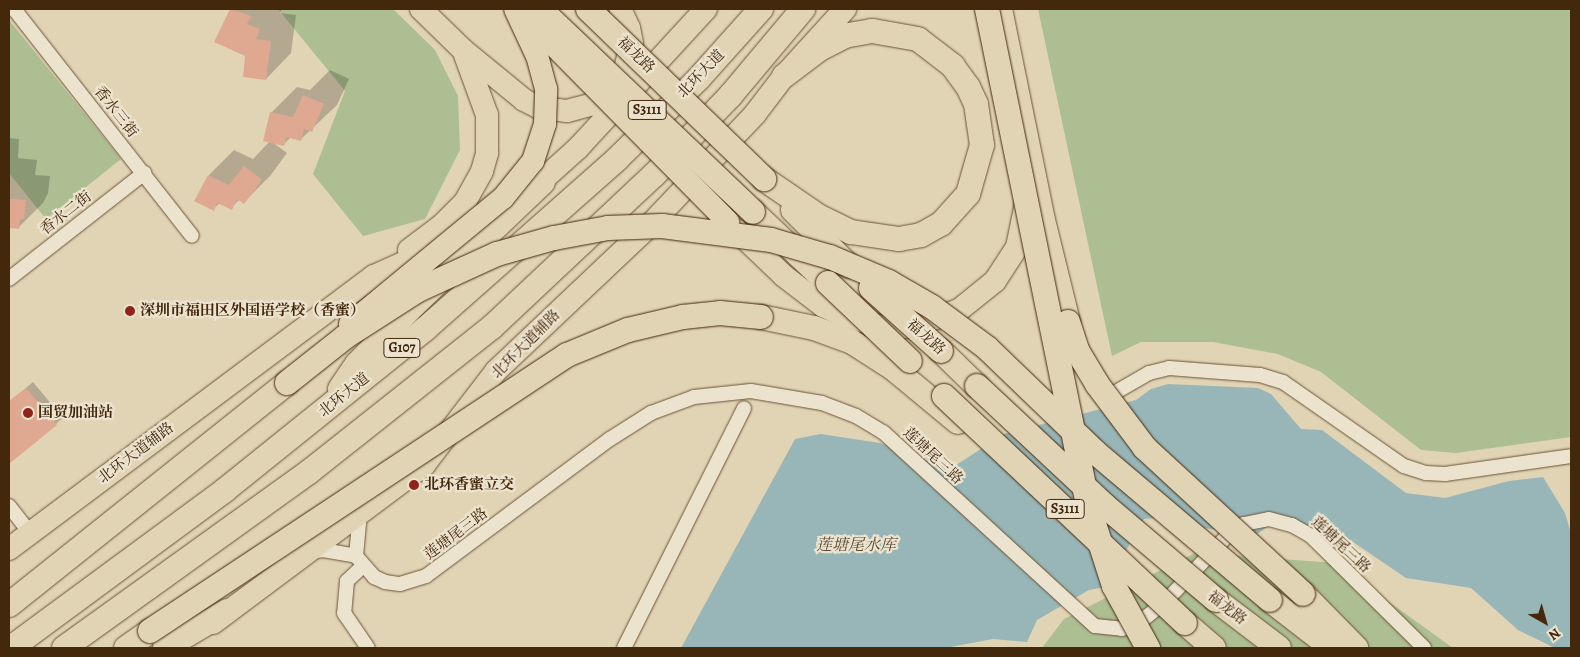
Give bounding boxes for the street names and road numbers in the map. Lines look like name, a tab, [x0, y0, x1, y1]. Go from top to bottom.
street label: 福龙路	[614, 33, 658, 77]
street label: 北环大道	[674, 46, 728, 102]
street label: 香水三街	[90, 83, 142, 141]
road number: S3111	[627, 98, 667, 122]
street label: 香水二街	[37, 187, 95, 239]
street label: 北环大道辅路	[488, 306, 564, 382]
street label: 福龙路	[903, 315, 949, 359]
road number: G107	[383, 336, 421, 359]
street label: 北环大道	[315, 369, 373, 421]
street label: 北环大道辅路	[95, 419, 177, 487]
street label: 莲塘尾三路	[899, 424, 967, 488]
road number: S3111	[1045, 498, 1085, 520]
street label: 莲塘尾三路	[421, 504, 491, 564]
street label: 莲塘尾三路	[1307, 513, 1375, 577]
street label: 福龙路	[1204, 587, 1250, 629]

